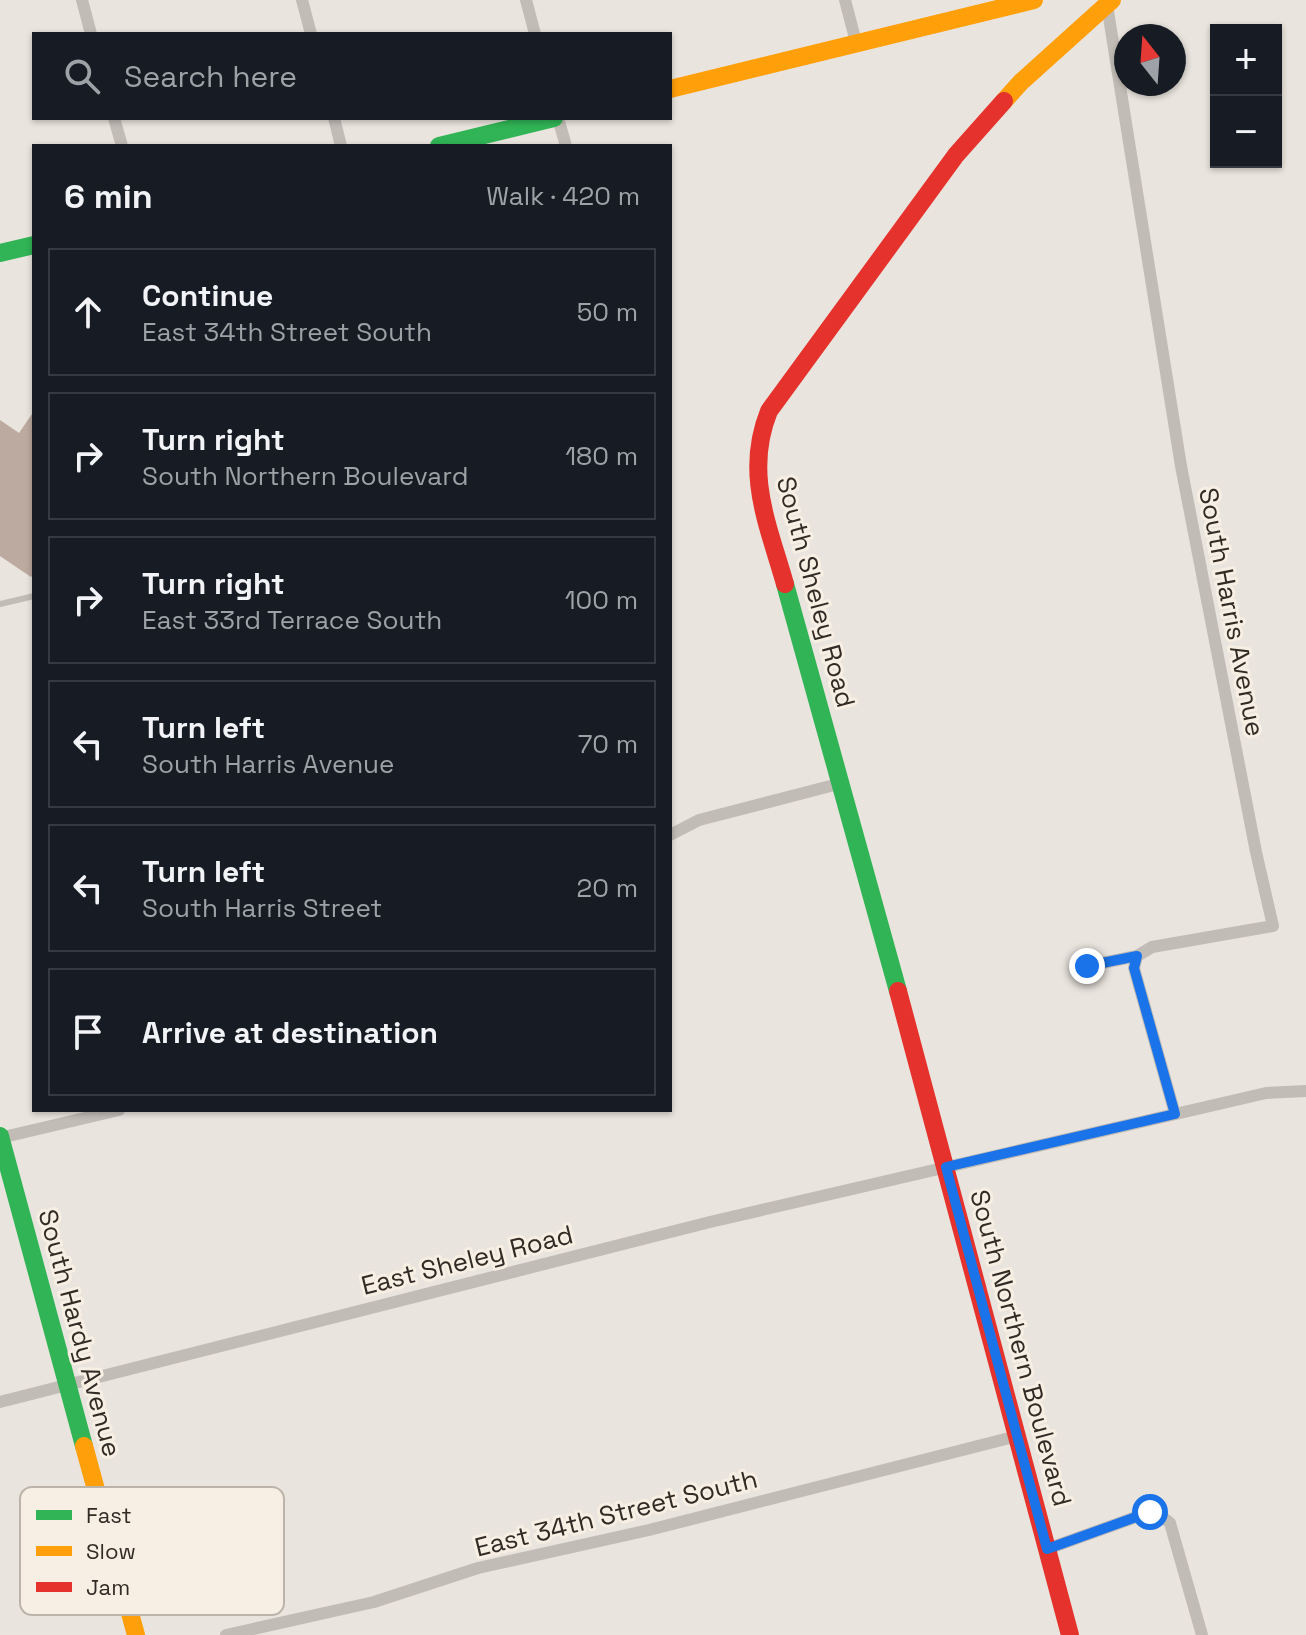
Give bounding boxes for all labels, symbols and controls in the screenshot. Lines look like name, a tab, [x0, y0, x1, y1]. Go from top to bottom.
north arrow	[1114, 24, 1186, 96]
map controls	[1210, 24, 1282, 168]
button: +	[1210, 24, 1282, 96]
search box	[32, 32, 672, 120]
icon: search	[60, 54, 104, 98]
text: Search here	[124, 57, 297, 96]
button: −	[1210, 96, 1282, 168]
text: 6 min	[64, 175, 153, 218]
text: Walk · 420 m	[486, 179, 640, 213]
text: Continue	[142, 276, 273, 315]
icon: ahead	[66, 290, 110, 334]
text: 50 m	[577, 295, 638, 329]
text: East 34th Street South	[142, 315, 432, 349]
text: Turn right	[142, 420, 285, 459]
icon: right	[66, 434, 110, 478]
text: 180 m	[565, 439, 638, 473]
text: South Northern Boulevard	[142, 459, 468, 493]
street label: South Sheley Road	[769, 473, 863, 711]
street label: South Harris Avenue	[1191, 485, 1273, 739]
text: Turn right	[142, 564, 285, 603]
icon: right	[66, 578, 110, 622]
text: 100 m	[565, 583, 638, 617]
text: East 33rd Terrace South	[142, 603, 442, 637]
text: Turn left	[142, 708, 265, 747]
icon: left	[66, 722, 110, 766]
text: 70 m	[578, 727, 638, 761]
text: South Harris Avenue	[142, 747, 394, 781]
text: Turn left	[142, 852, 265, 891]
icon: left	[66, 866, 110, 910]
text: 20 m	[577, 871, 638, 905]
text: South Harris Street	[142, 891, 382, 925]
route end	[1069, 948, 1105, 984]
icon: arrive	[66, 1010, 110, 1054]
text: Arrive at destination	[142, 1013, 438, 1052]
street label: South Northern Boulevard	[962, 1186, 1080, 1510]
street label: South Hardy Avenue	[31, 1206, 129, 1460]
street label: East Sheley Road	[358, 1217, 576, 1303]
street label: East 34th Street South	[471, 1461, 761, 1565]
legend	[20, 1487, 284, 1615]
route start	[1132, 1494, 1168, 1530]
text: Fast	[86, 1501, 132, 1529]
text: Slow	[86, 1537, 136, 1565]
text: Jam	[86, 1573, 130, 1601]

